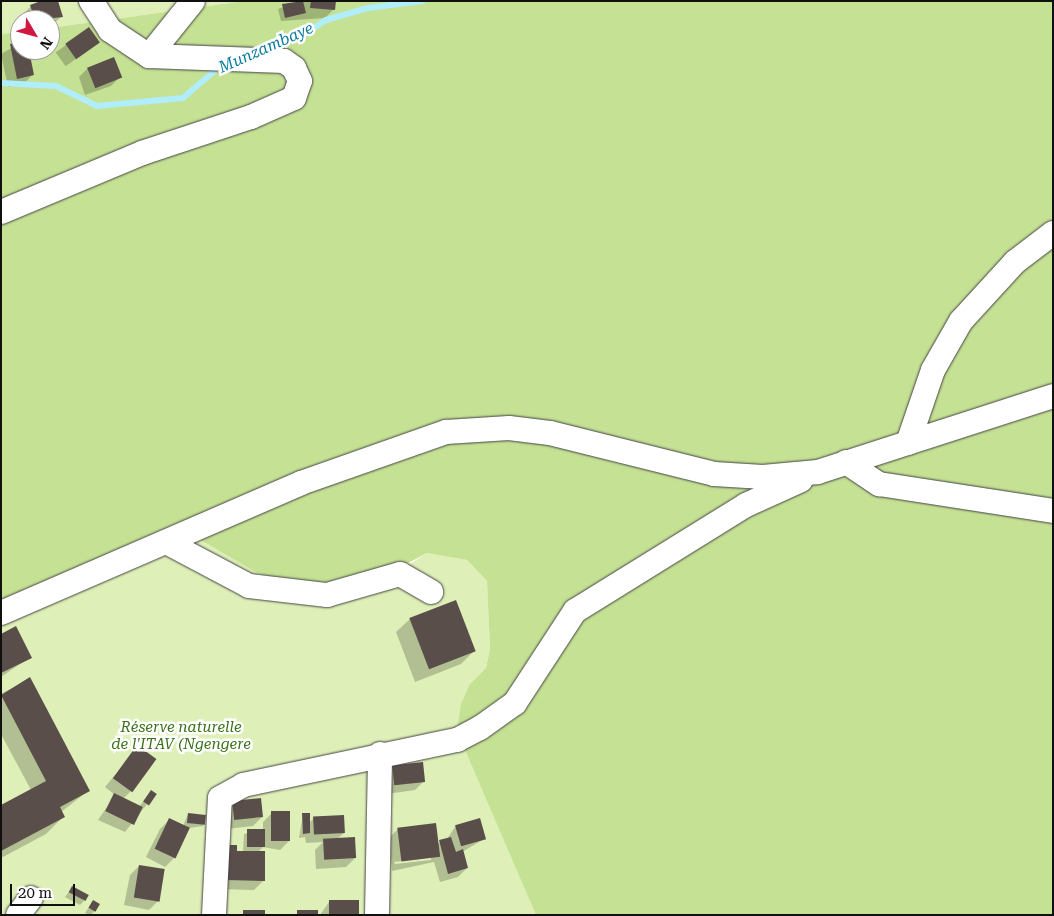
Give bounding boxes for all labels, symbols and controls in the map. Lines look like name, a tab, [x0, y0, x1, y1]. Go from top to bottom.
north arrow	[10, 10, 60, 60]
water label: Munzambaye	[216, 19, 316, 77]
text: N	[37, 34, 56, 53]
park label: Réserve naturelle de l'ITAV (Ngengere	[111, 718, 251, 753]
scale bar	[12, 874, 78, 906]
text: 20 m	[18, 884, 52, 902]

